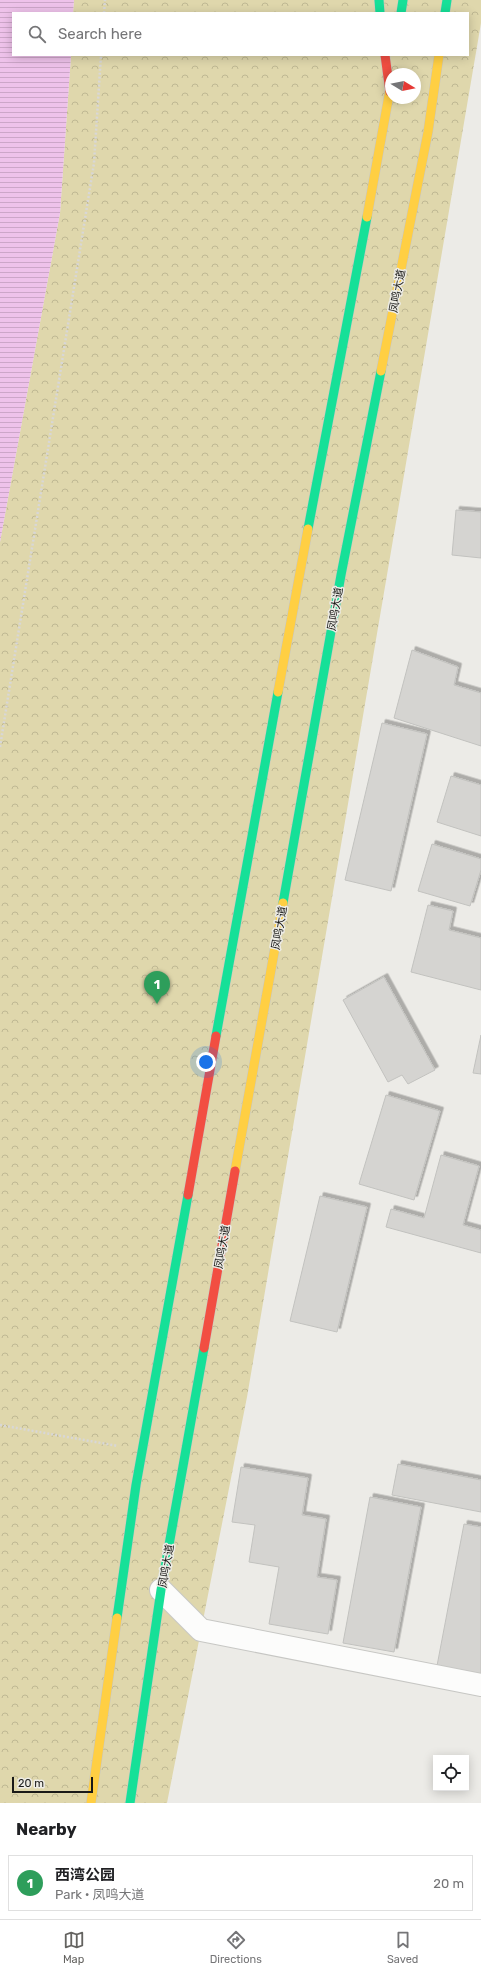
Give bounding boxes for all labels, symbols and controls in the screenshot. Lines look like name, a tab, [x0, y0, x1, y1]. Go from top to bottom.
search box	[12, 12, 469, 56]
icon: search	[26, 23, 48, 45]
text: Search here	[58, 25, 142, 43]
north arrow	[385, 68, 421, 104]
street label: 凤鸣大道	[387, 268, 408, 314]
street label: 凤鸣大道	[325, 586, 346, 632]
street label: 凤鸣大道	[269, 905, 290, 951]
pin: 1	[144, 971, 170, 1004]
your location	[196, 1052, 216, 1072]
street label: 凤鸣大道	[212, 1224, 233, 1270]
street label: 凤鸣大道	[156, 1543, 177, 1589]
map controls	[433, 1755, 469, 1791]
button: locate	[433, 1755, 469, 1791]
scale bar	[12, 1775, 93, 1794]
text: 20 m	[18, 1777, 44, 1790]
text: Nearby	[16, 1819, 77, 1839]
text: 西湾公园	[55, 1866, 115, 1884]
text: 1	[27, 1876, 33, 1891]
text: 20 m	[433, 1876, 464, 1891]
text: Park · 凤鸣大道	[55, 1887, 145, 1902]
tab: Map	[63, 1929, 85, 1966]
tab: Directions	[210, 1929, 262, 1966]
tab: Saved	[387, 1929, 418, 1966]

